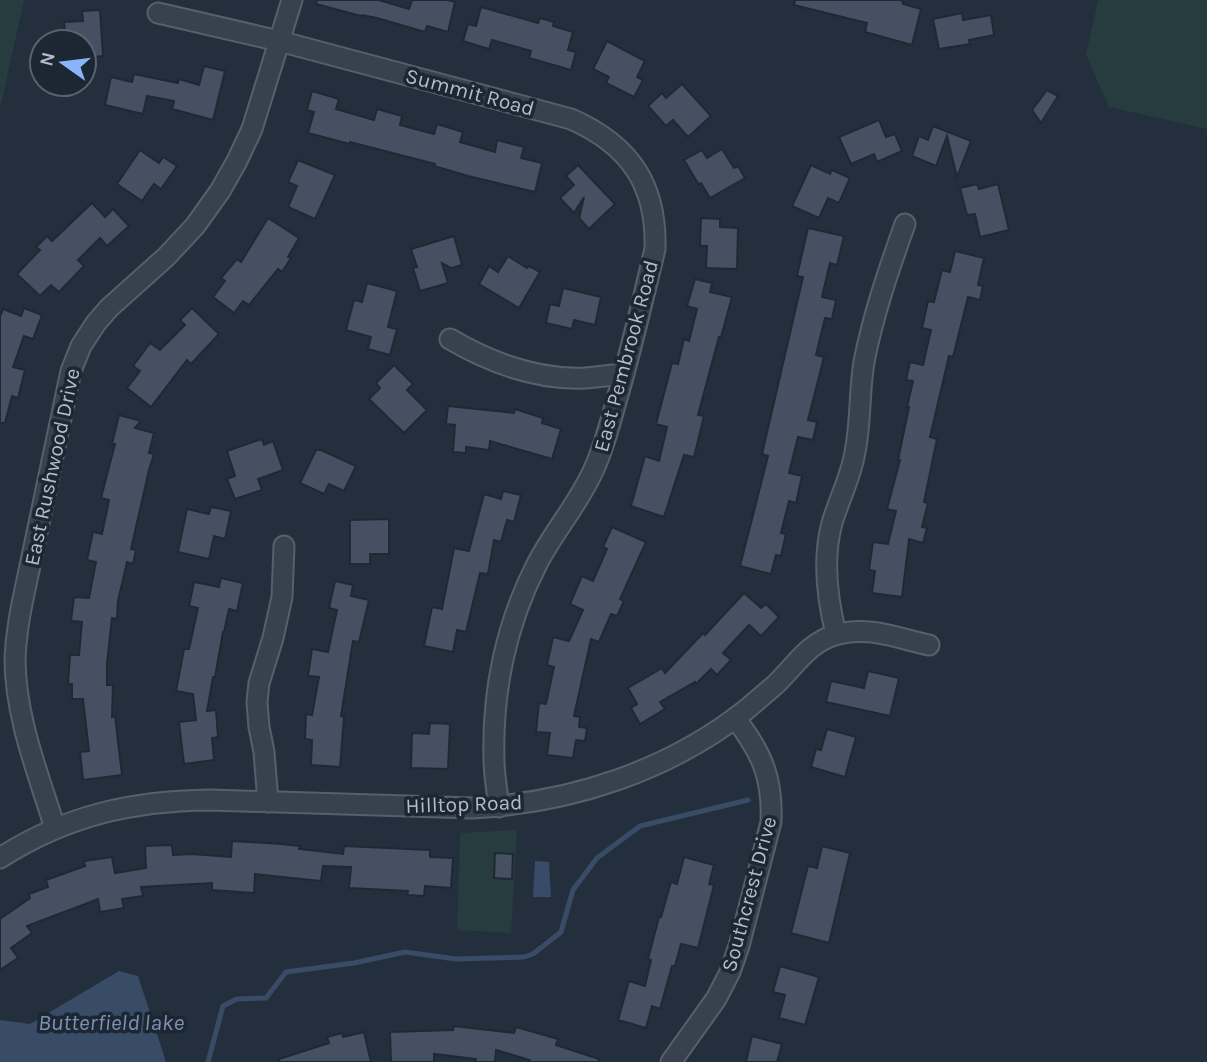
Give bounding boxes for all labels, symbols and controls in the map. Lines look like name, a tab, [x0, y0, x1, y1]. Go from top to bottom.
north arrow	[28, 28, 98, 98]
text: N	[35, 50, 60, 68]
street label: Summit Road	[403, 63, 537, 121]
street label: East Pembrook Road	[589, 258, 663, 454]
street label: East Rushwood Drive	[19, 366, 85, 568]
street label: Hilltop Road	[405, 790, 523, 818]
street label: Southcrest Drive	[717, 814, 781, 974]
water label: Butterfield lake	[38, 1009, 184, 1036]

